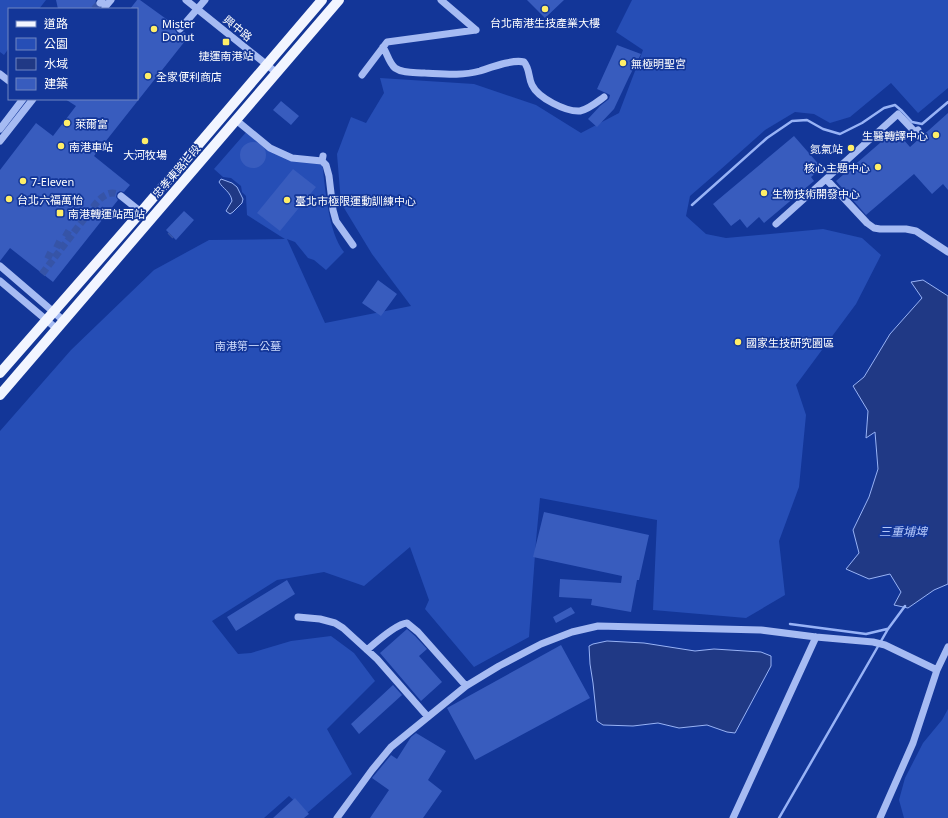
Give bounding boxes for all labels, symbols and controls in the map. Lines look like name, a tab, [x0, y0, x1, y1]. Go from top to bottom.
marker: 台北南港生技產業大樓	[540, 4, 550, 14]
legend	[8, 8, 138, 100]
street label: 興中路	[220, 12, 256, 44]
text: 道路	[44, 15, 68, 32]
place label: 台北南港生技產業大樓	[490, 15, 600, 30]
place label: Mister Donut	[162, 16, 195, 44]
marker: Mister Donut	[149, 24, 159, 34]
text: 公園	[44, 35, 68, 52]
marker: 捷運南港站	[221, 37, 231, 47]
place label: 捷運南港站	[199, 48, 254, 63]
text: 水域	[44, 55, 68, 72]
place label: 無極明聖宮	[631, 56, 686, 71]
marker: 無極明聖宮	[618, 58, 628, 68]
place label: 全家便利商店	[156, 69, 222, 84]
marker: 全家便利商店	[143, 71, 153, 81]
text: 建築	[44, 75, 68, 92]
place label: 萊爾富	[75, 116, 108, 131]
marker: 萊爾富	[62, 118, 72, 128]
place label: 生醫轉譯中心	[862, 128, 928, 143]
marker: 生醫轉譯中心	[931, 130, 941, 140]
marker: 大河牧場	[140, 136, 150, 146]
place label: 南港車站	[69, 139, 113, 154]
marker: 南港車站	[56, 141, 66, 151]
street label: 忠孝東路七段	[149, 141, 203, 201]
place label: 氮氣站	[810, 141, 843, 156]
marker: 氮氣站	[846, 143, 856, 153]
place label: 大河牧場	[123, 147, 167, 162]
place label: 核心主題中心	[804, 160, 870, 175]
marker: 核心主題中心	[873, 162, 883, 172]
place label: 7-Eleven	[31, 174, 74, 189]
marker: 7-Eleven	[18, 176, 28, 186]
place label: 生物技術開發中心	[772, 186, 860, 201]
marker: 生物技術開發中心	[759, 188, 769, 198]
place label: 台北六福萬怡	[17, 192, 83, 207]
place label: 臺北市極限運動訓練中心	[295, 193, 416, 208]
marker: 台北六福萬怡	[4, 194, 14, 204]
marker: 臺北市極限運動訓練中心	[282, 195, 292, 205]
place label: 南港轉運站西站	[68, 206, 145, 221]
marker: 南港轉運站西站	[55, 208, 65, 218]
place label: 國家生技研究園區	[746, 335, 834, 350]
marker: 國家生技研究園區	[733, 337, 743, 347]
park label: 南港第一公墓	[215, 338, 281, 353]
water label: 三重埔埤	[879, 523, 929, 540]

